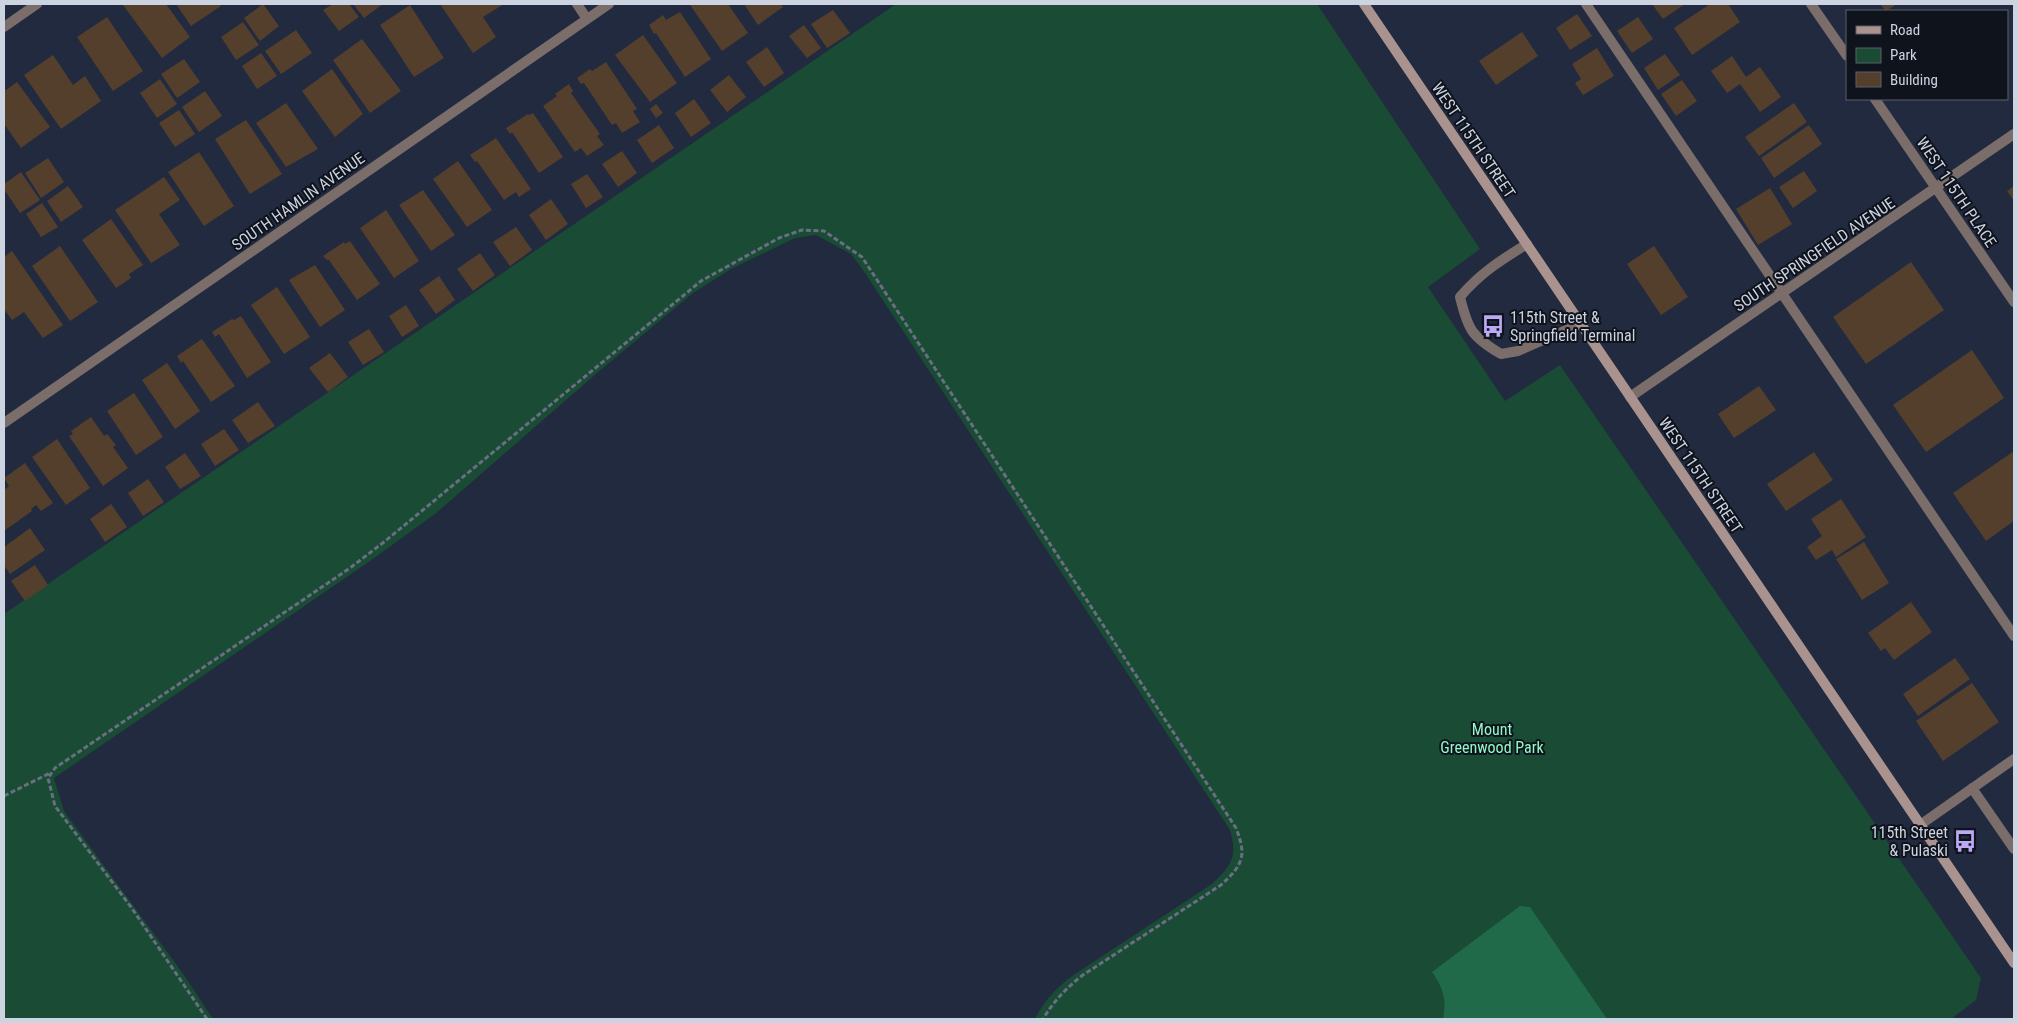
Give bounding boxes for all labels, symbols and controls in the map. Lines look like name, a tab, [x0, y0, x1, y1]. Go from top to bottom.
legend	[1846, 10, 2008, 100]
text: Road	[1890, 21, 1920, 39]
text: Park	[1890, 46, 1917, 64]
text: Building	[1890, 71, 1938, 89]
street label: WEST 115TH STREET	[1428, 79, 1519, 202]
street label: WEST 115TH PLACE	[1913, 134, 2000, 251]
street label: SOUTH HAMLIN AVENUE	[228, 148, 368, 254]
street label: SOUTH SPRINGFIELD AVENUE	[1730, 193, 1898, 315]
place label: 115th Street & Springfield Terminal	[1510, 308, 1635, 345]
bus stop icon: 115th Street & Springfield Terminal	[1480, 313, 1506, 339]
street label: WEST 115TH STREET	[1655, 414, 1746, 537]
park label: Mount Greenwood Park	[1440, 720, 1545, 757]
place label: 115th Street & Pulaski	[1871, 823, 1948, 860]
bus stop icon: 115th Street & Pulaski	[1952, 828, 1978, 854]

